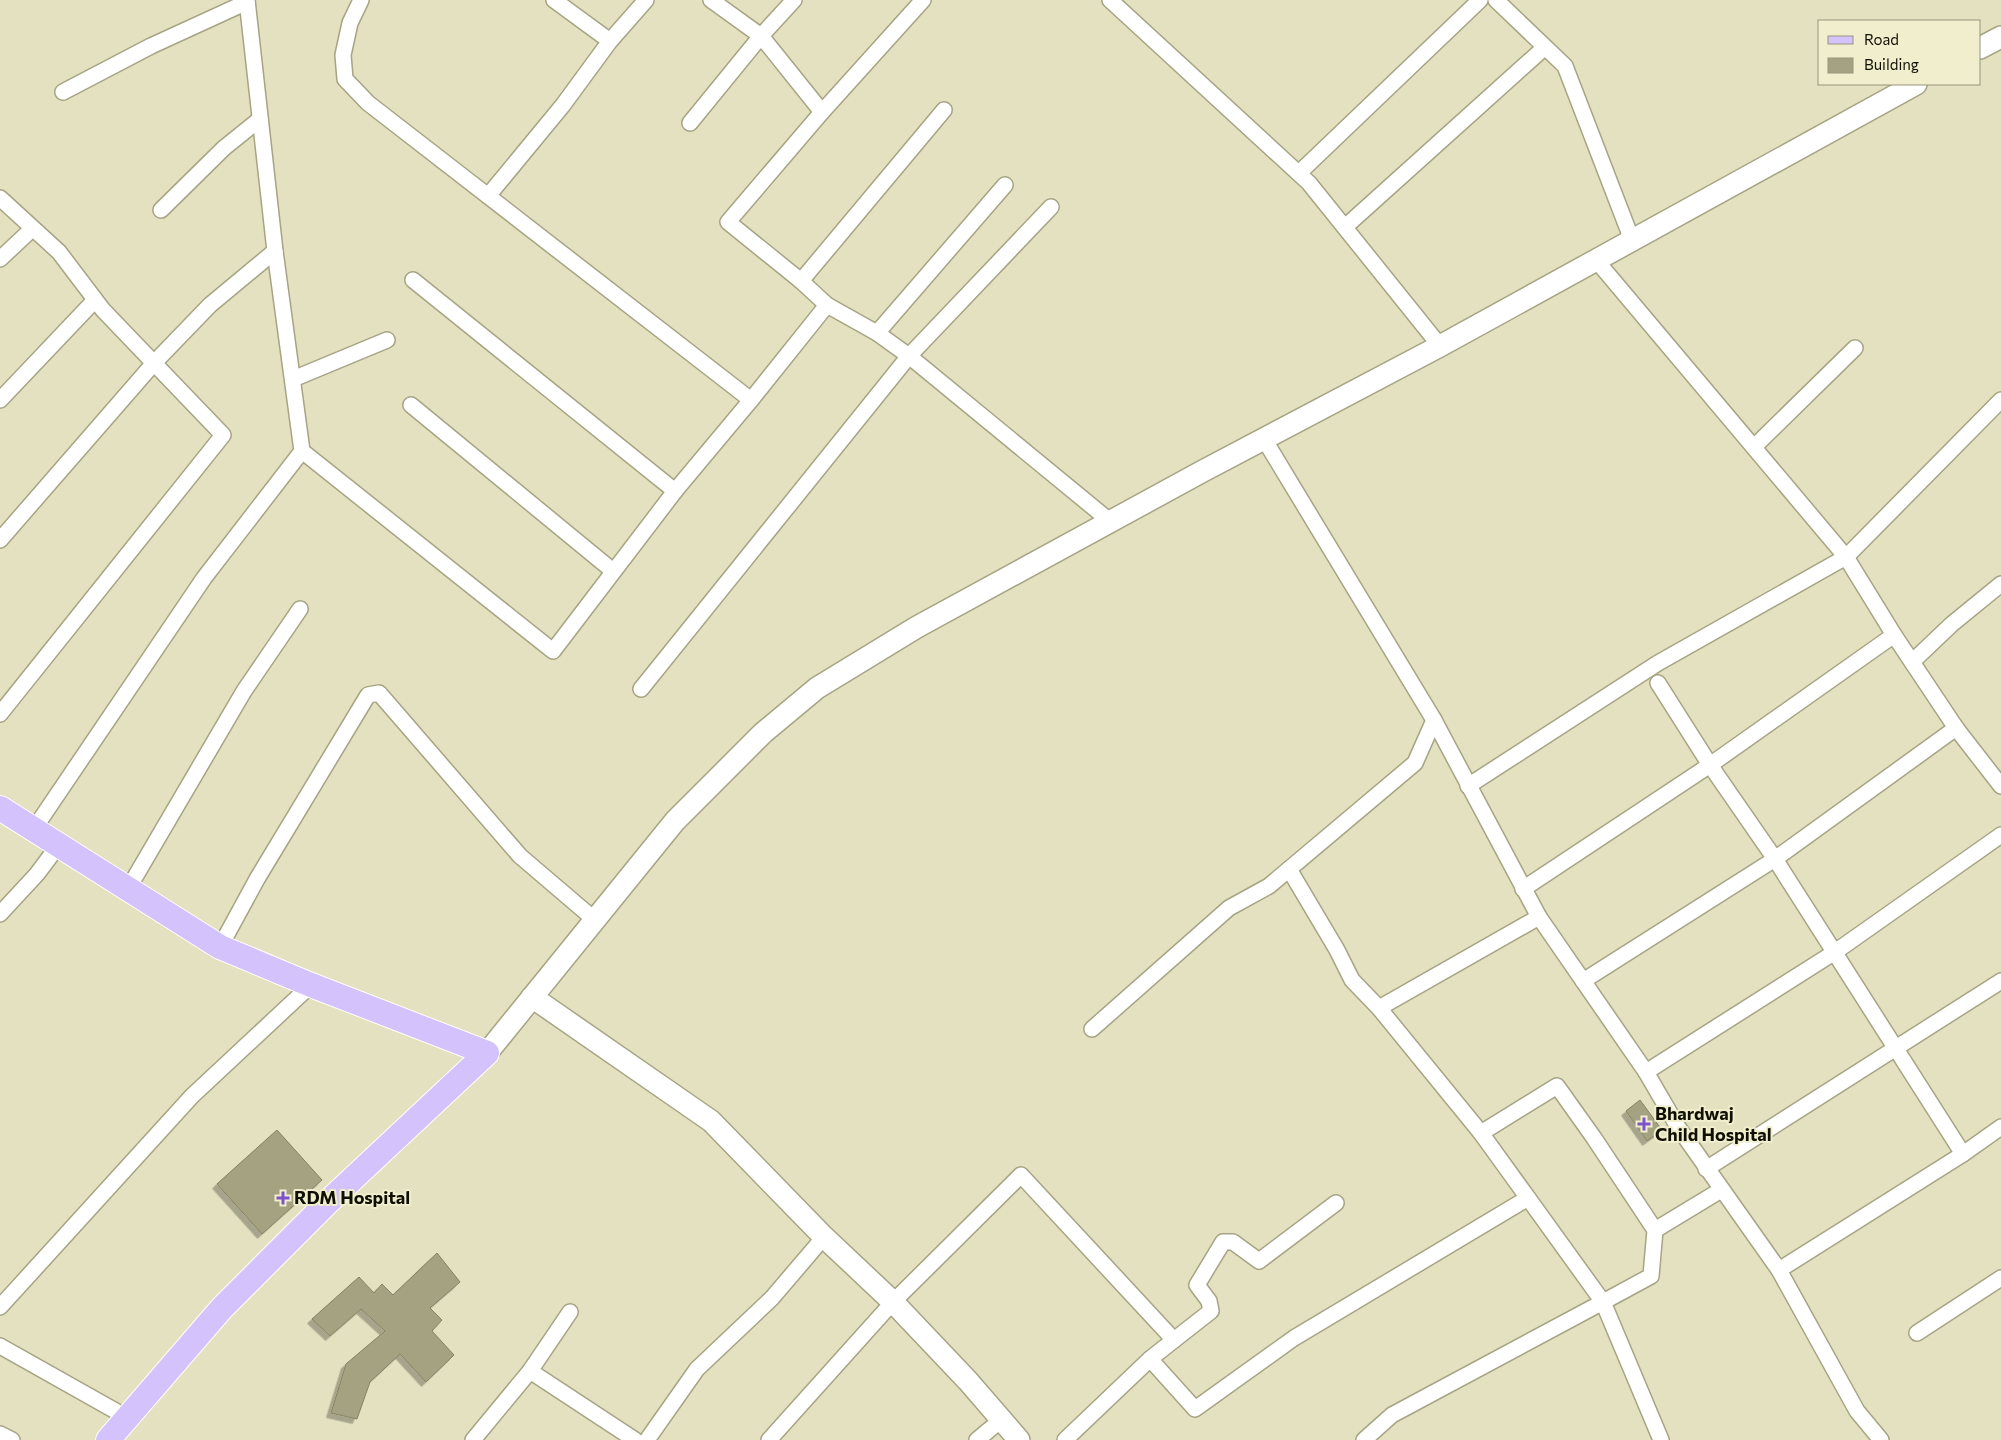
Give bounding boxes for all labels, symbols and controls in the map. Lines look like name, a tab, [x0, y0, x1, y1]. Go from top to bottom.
legend	[1818, 20, 1981, 85]
text: Road	[1864, 30, 1899, 48]
text: Building	[1864, 55, 1919, 73]
place label: Bhardwaj Child Hospital	[1655, 1102, 1772, 1145]
marker: Bhardwaj Child Hospital	[1637, 1117, 1651, 1131]
place label: RDM Hospital	[294, 1186, 410, 1208]
marker: RDM Hospital	[276, 1191, 290, 1205]

